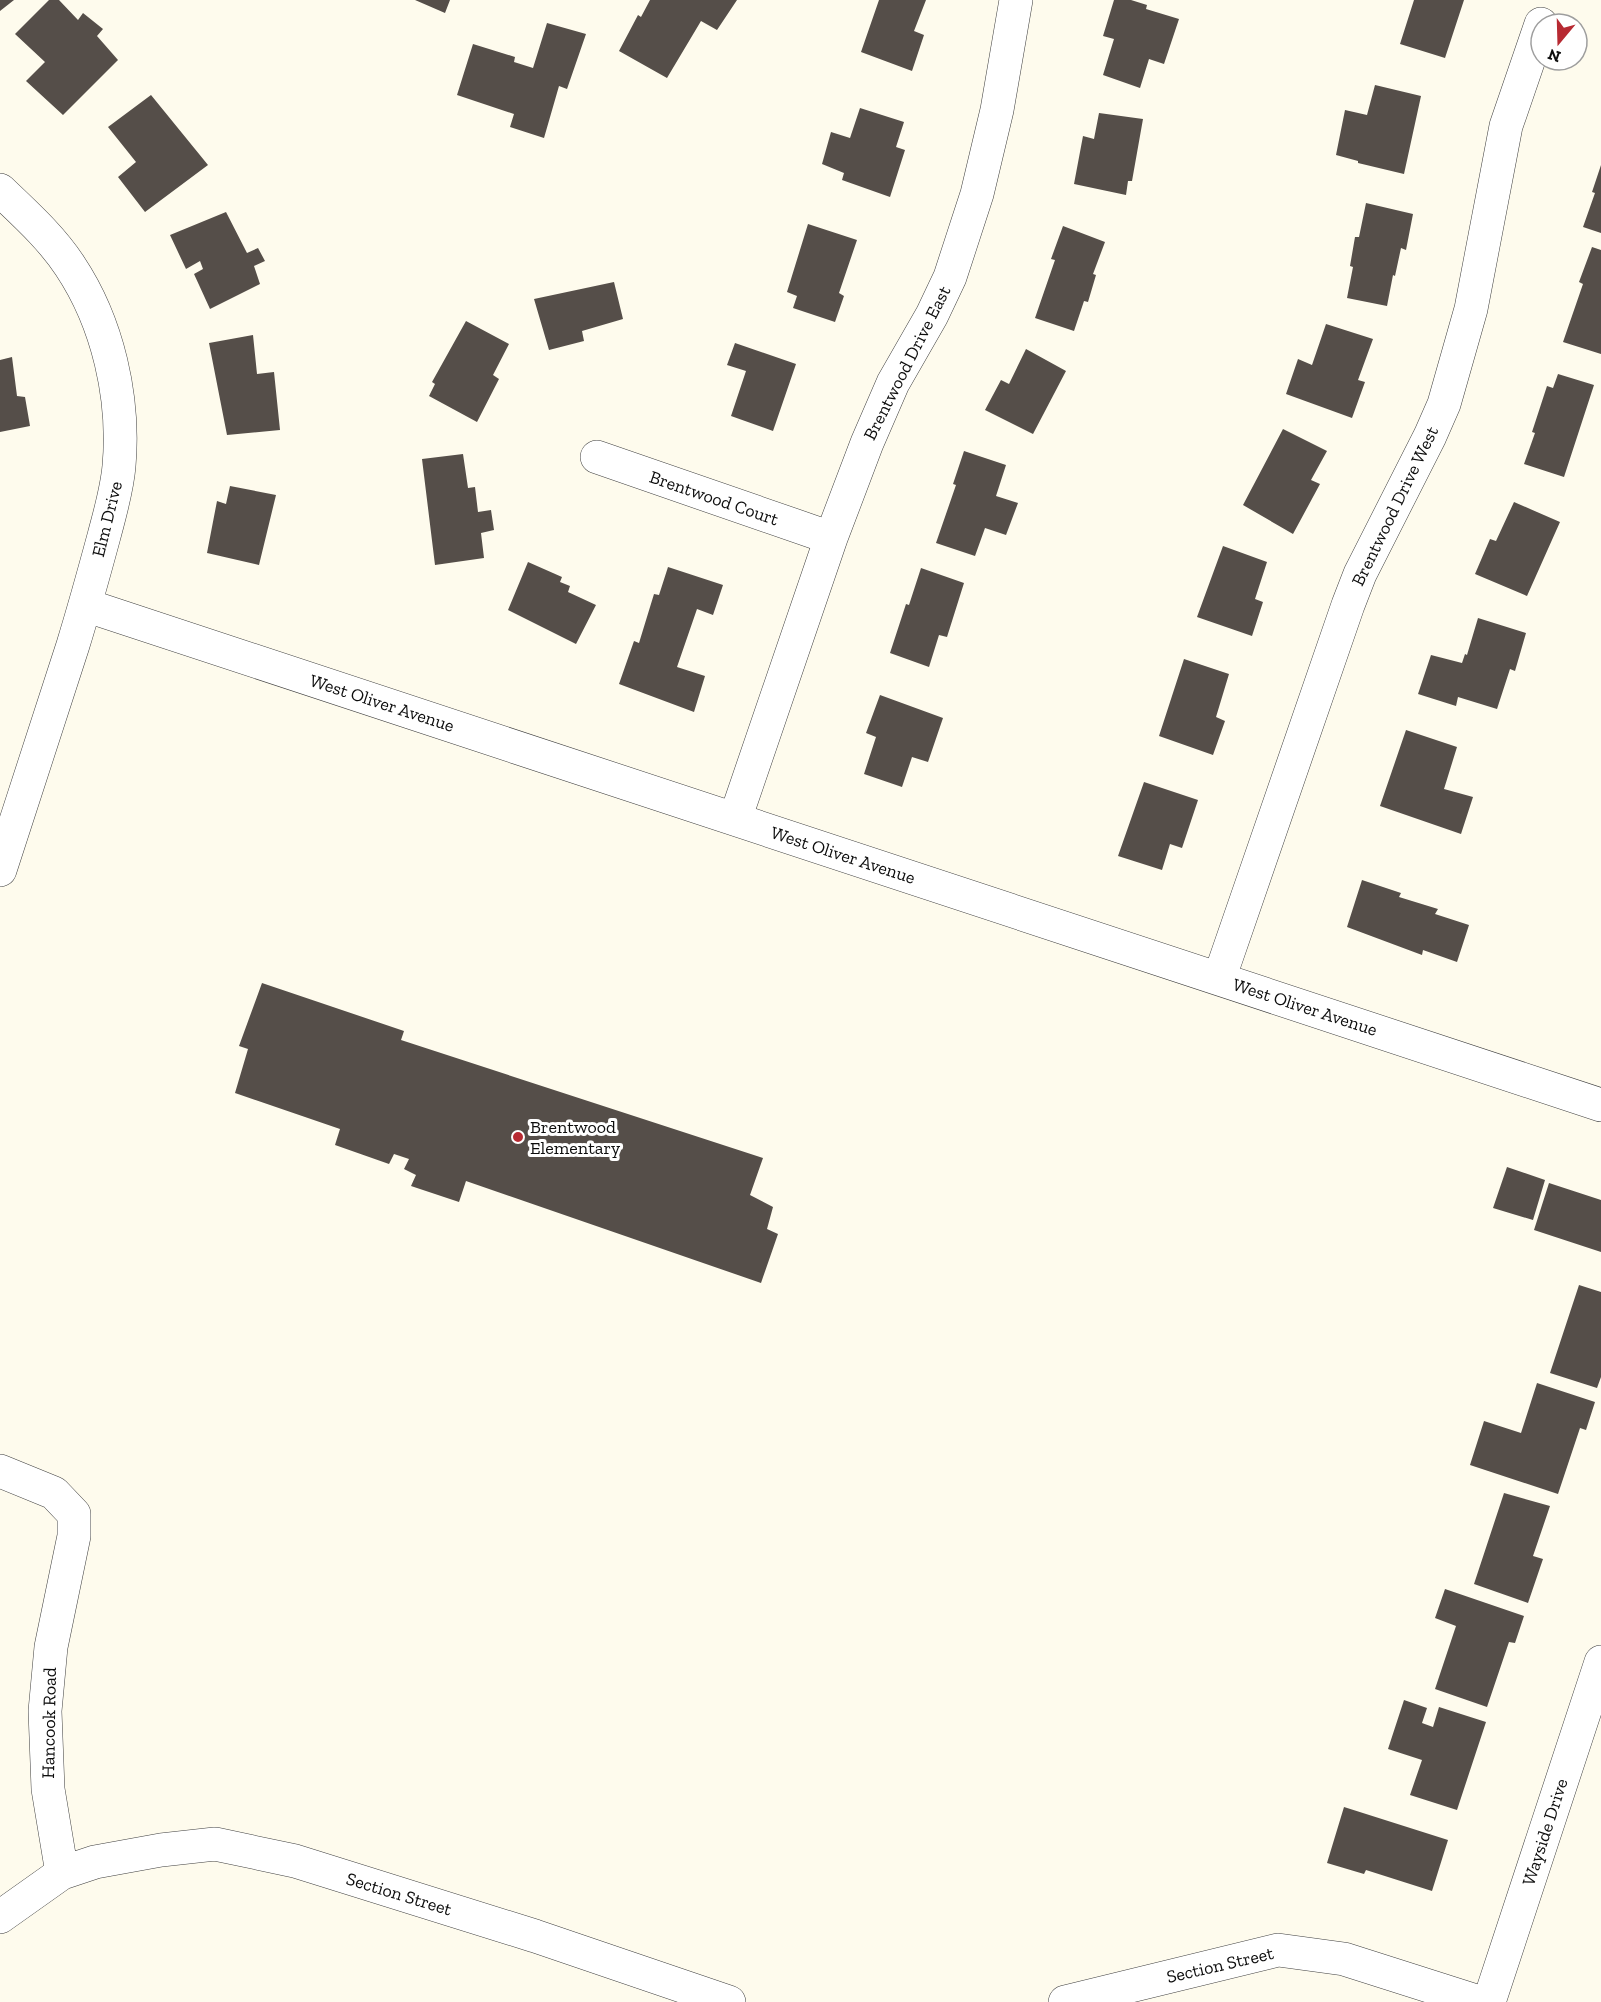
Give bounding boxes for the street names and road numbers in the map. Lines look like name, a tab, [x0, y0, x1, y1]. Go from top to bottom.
street label: Brentwood Drive East	[859, 282, 956, 444]
street label: Brentwood Drive West	[1347, 422, 1443, 589]
street label: Brentwood Court	[647, 466, 782, 530]
street label: Elm Drive	[87, 479, 127, 559]
street label: West Oliver Avenue	[307, 669, 457, 737]
street label: West Oliver Avenue	[768, 821, 918, 889]
street label: West Oliver Avenue	[1230, 973, 1380, 1041]
street label: Hancook Road	[37, 1667, 61, 1779]
street label: Wayside Drive	[1517, 1776, 1573, 1888]
street label: Section Street	[344, 1868, 455, 1921]
street label: Section Street	[1164, 1942, 1276, 1988]

